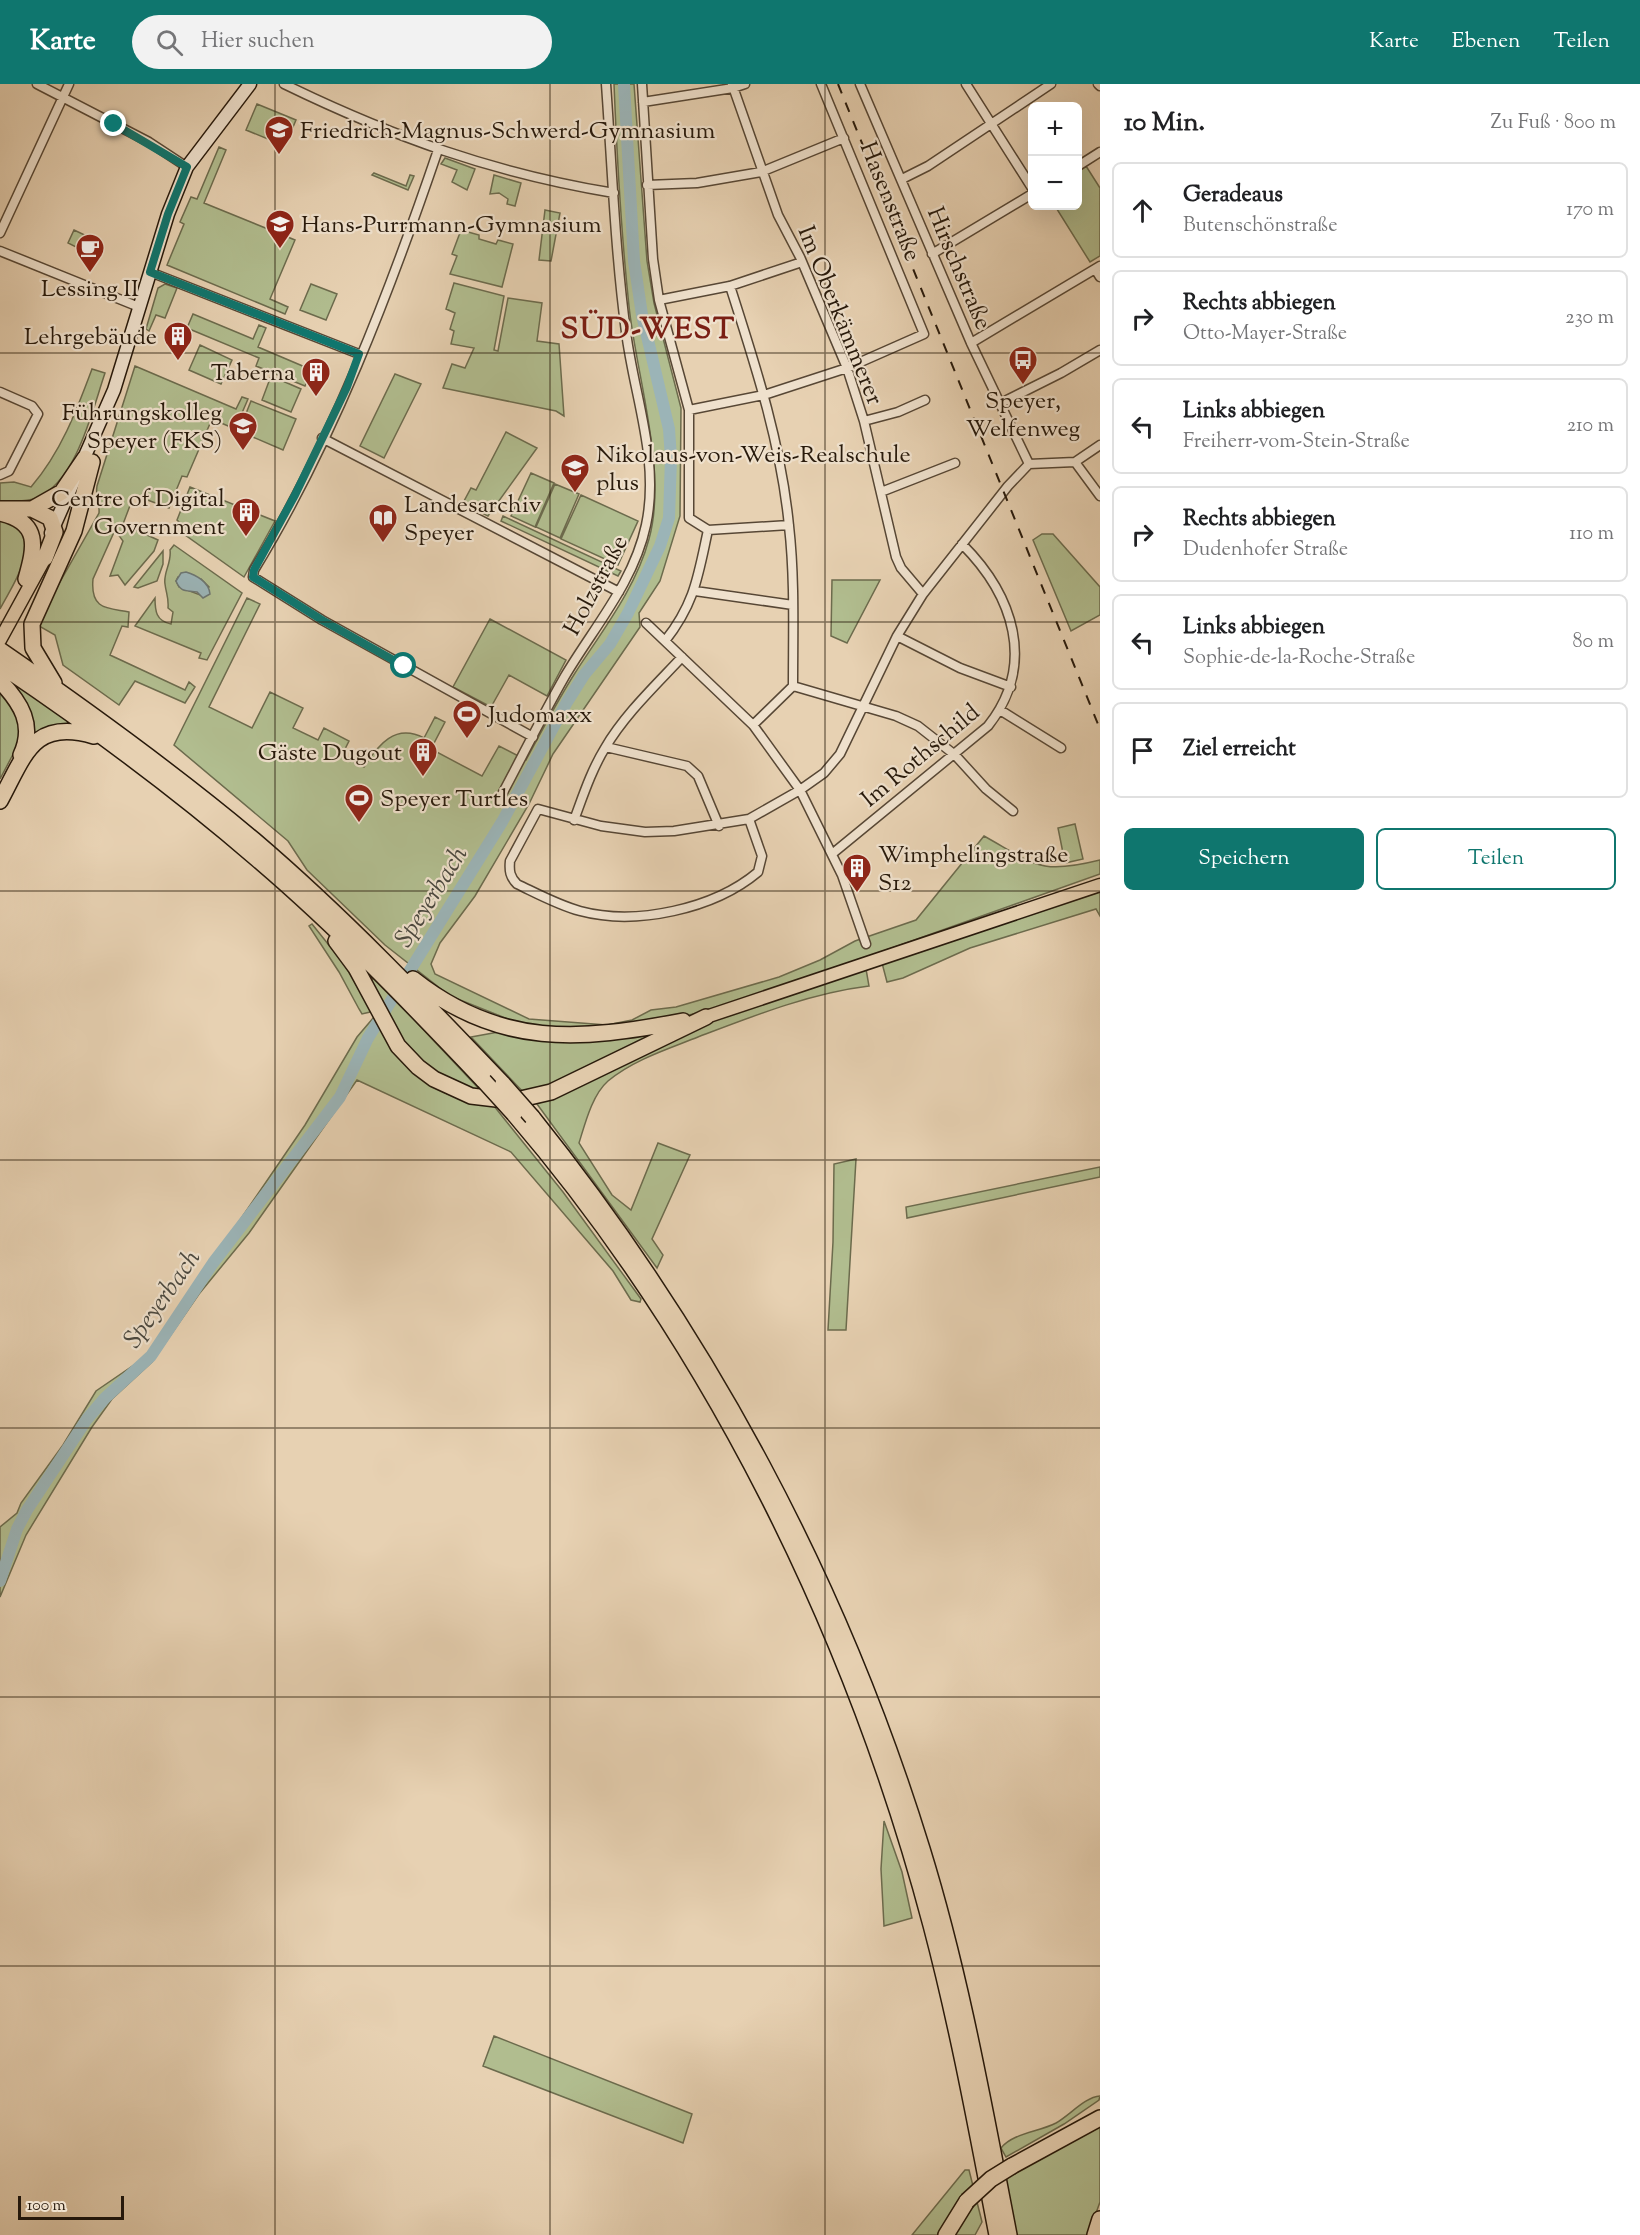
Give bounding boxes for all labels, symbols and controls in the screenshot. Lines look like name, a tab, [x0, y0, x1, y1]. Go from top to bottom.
search box	[132, 15, 552, 69]
text: Karte	[30, 22, 96, 62]
icon: search	[153, 26, 186, 59]
text: Hier suchen	[201, 26, 315, 58]
text: Karte	[1369, 27, 1419, 57]
text: Ebenen	[1452, 27, 1520, 57]
text: Teilen	[1553, 27, 1610, 57]
map controls	[1028, 102, 1082, 210]
button: +	[1028, 102, 1082, 156]
text: 10 Min.	[1124, 105, 1205, 142]
text: Zu Fuß · 800 m	[1491, 109, 1616, 138]
route end	[100, 110, 126, 136]
school or university icon: Friedrich-Magnus-Schwerd-Gymnasium	[263, 114, 295, 156]
place label: Friedrich-Magnus-Schwerd-Gymnasium	[300, 115, 715, 149]
street label: Hasenstraße	[850, 137, 929, 267]
button: −	[1028, 156, 1082, 210]
text: Geradeaus	[1183, 180, 1283, 212]
icon: ahead	[1126, 194, 1159, 227]
text: 170 m	[1566, 196, 1614, 225]
street label: Hirschstraße	[917, 202, 999, 335]
school or university icon: Hans-Purrmann-Gymnasium	[264, 208, 296, 250]
place label: Hans-Purrmann-Gymnasium	[301, 209, 602, 243]
text: Butenschönstraße	[1183, 212, 1337, 241]
street label: Im Oberkämmerer	[788, 221, 891, 410]
cafe icon: Lessing II	[74, 232, 106, 274]
place label: Lessing II	[41, 273, 139, 307]
text: Rechts abbiegen	[1183, 288, 1336, 320]
icon: right	[1126, 302, 1159, 335]
text: 230 m	[1565, 304, 1614, 333]
district label: SÜD-WEST	[560, 309, 736, 352]
building icon: Lehrgebäude	[162, 320, 194, 362]
text: Otto-Mayer-Straße	[1183, 320, 1347, 349]
place label: Lehrgebäude	[24, 321, 157, 355]
bus stop icon: Speyer, Welfenweg	[1007, 344, 1039, 386]
building icon: Taberna	[300, 356, 332, 398]
place label: Taberna	[211, 357, 295, 391]
place label: Speyer, Welfenweg	[966, 385, 1081, 447]
text: Links abbiegen	[1183, 396, 1325, 428]
place label: Führungskolleg Speyer (FKS)	[62, 397, 222, 459]
school or university icon: Führungskolleg Speyer (FKS)	[227, 410, 259, 452]
icon: left	[1126, 410, 1159, 443]
text: 210 m	[1567, 412, 1614, 441]
text: Freiherr-vom-Stein-Straße	[1183, 428, 1410, 457]
place label: Nikolaus-von-Weis-Realschule plus	[596, 439, 911, 501]
school or university icon: Nikolaus-von-Weis-Realschule plus	[559, 452, 591, 494]
place label: Centre of Digital Government	[51, 483, 225, 545]
place label: Landesarchiv Speyer	[404, 489, 542, 551]
building icon: Centre of Digital Government	[230, 496, 262, 538]
library icon: Landesarchiv Speyer	[367, 502, 399, 544]
text: Rechts abbiegen	[1183, 504, 1336, 536]
icon: right	[1126, 518, 1159, 551]
text: 110 m	[1569, 520, 1614, 549]
street label: Holzstraße	[556, 530, 637, 642]
text: Dudenhofer Straße	[1183, 536, 1348, 565]
text: Links abbiegen	[1183, 612, 1325, 644]
icon: left	[1126, 626, 1159, 659]
text: 80 m	[1573, 628, 1614, 657]
text: Sophie-de-la-Roche-Straße	[1183, 644, 1415, 673]
route start	[390, 652, 416, 678]
street label: Im Rothschild	[855, 696, 988, 816]
sports icon: Judomaxx	[451, 698, 483, 740]
place label: Judomaxx	[486, 699, 592, 733]
icon: arrive	[1126, 734, 1159, 767]
text: Ziel erreicht	[1183, 734, 1296, 766]
building icon: Gäste Dugout	[407, 736, 439, 778]
place label: Gäste Dugout	[258, 737, 402, 771]
sports icon: Speyer Turtles	[343, 782, 375, 824]
place label: Speyer Turtles	[380, 783, 528, 817]
button: Speichern	[1124, 828, 1364, 890]
button: Teilen	[1376, 828, 1616, 890]
water label: Speyerbach	[386, 839, 478, 955]
place label: Wimphelingstraße S12	[878, 839, 1069, 901]
building icon: Wimphelingstraße S12	[841, 852, 873, 894]
water label: Speyerbach	[115, 1242, 211, 1356]
scale bar	[18, 2193, 124, 2220]
text: 100 m	[27, 2195, 66, 2218]

